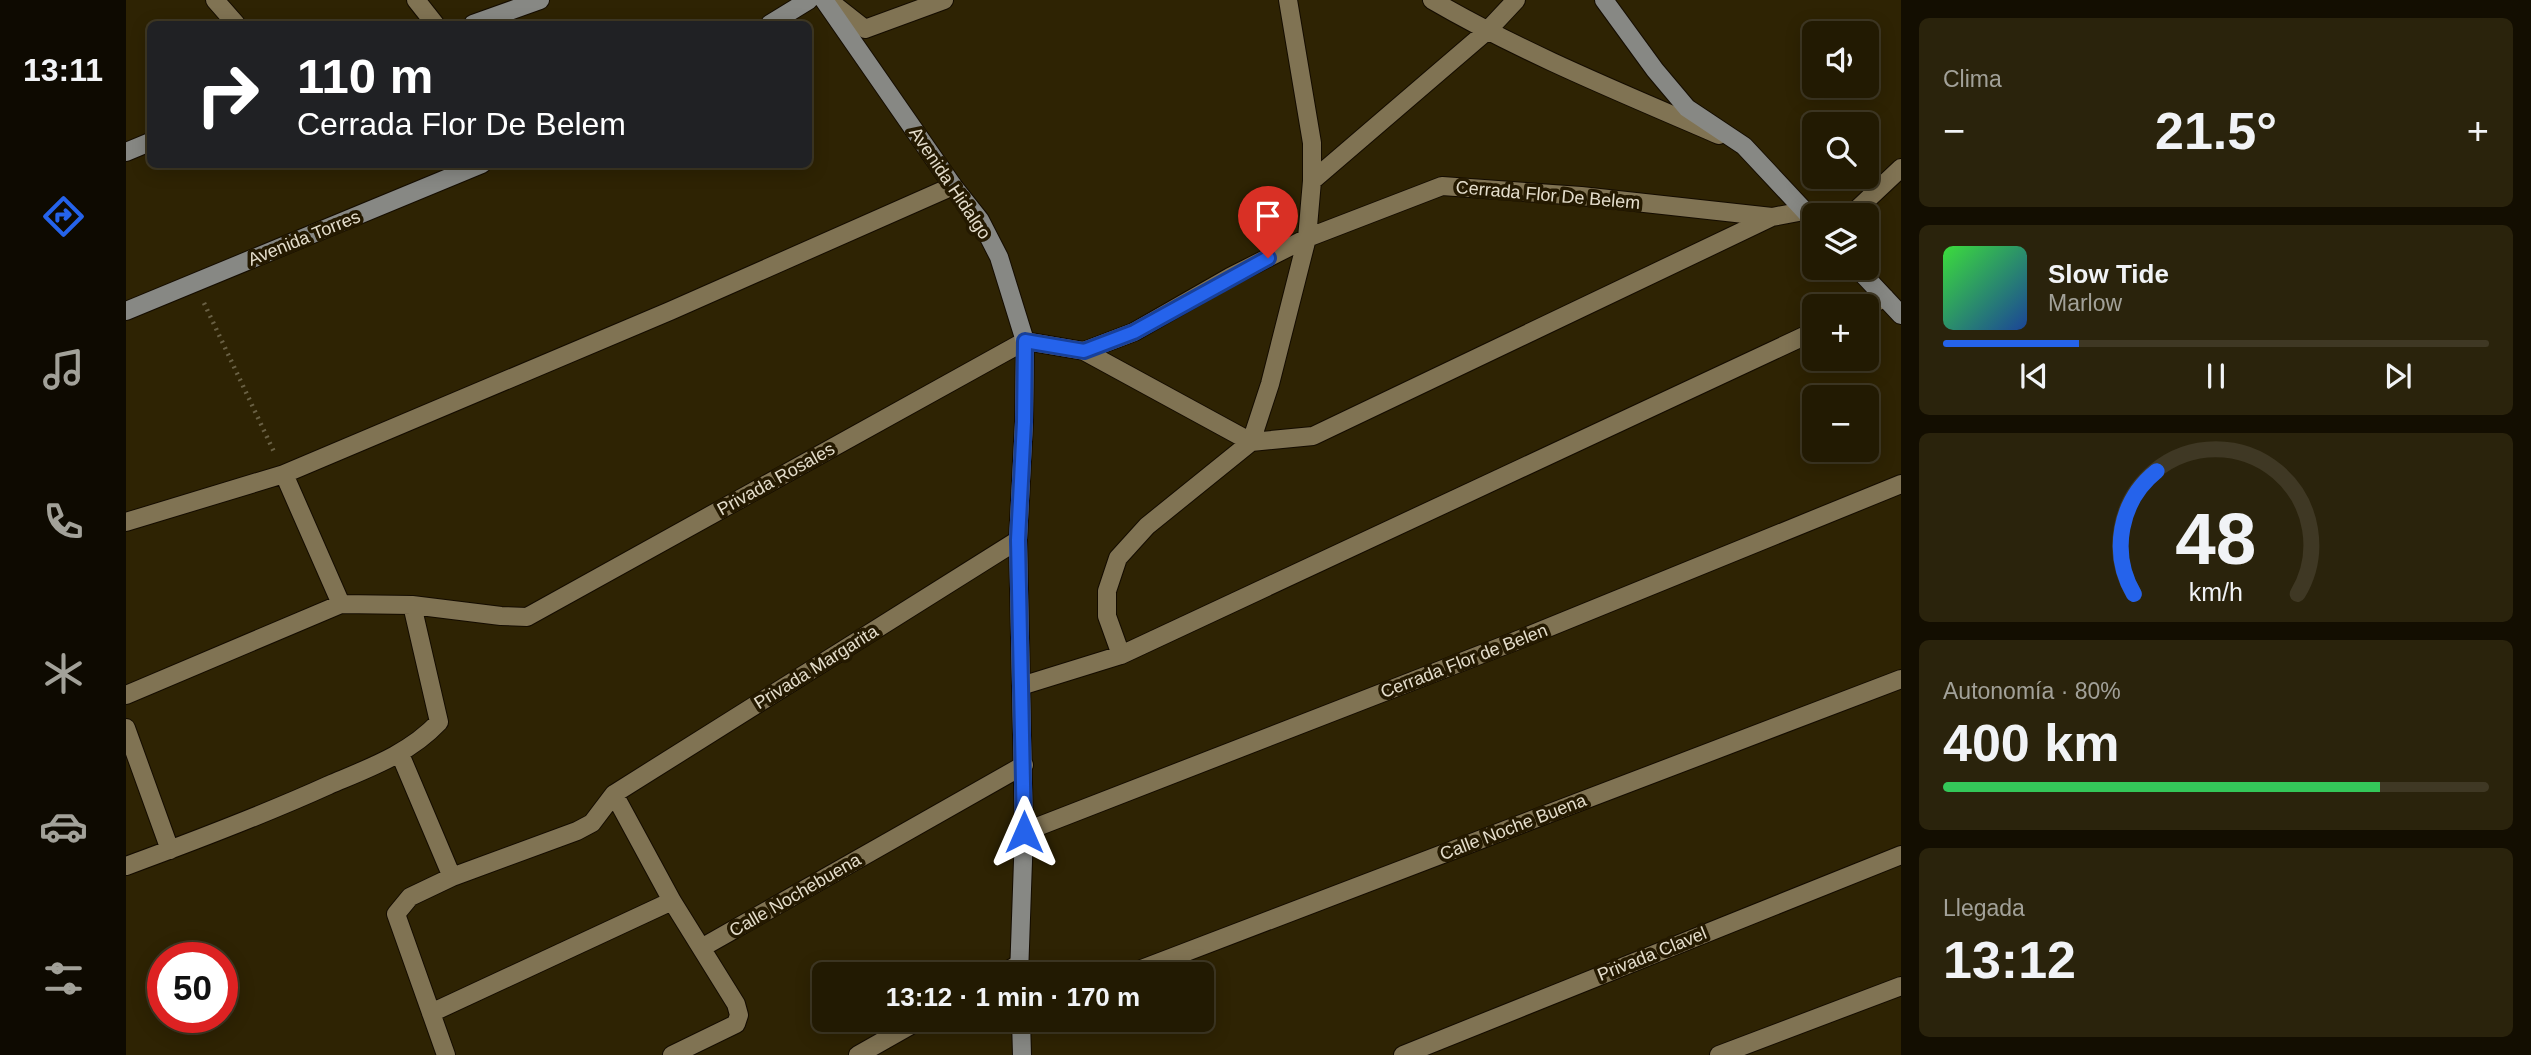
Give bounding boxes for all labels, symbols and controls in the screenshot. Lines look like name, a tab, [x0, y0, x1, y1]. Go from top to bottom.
map controls	[1802, 21, 1879, 462]
button: sound	[1802, 21, 1879, 98]
icon: right	[182, 49, 273, 140]
text: 110 m	[297, 49, 433, 103]
text: 13:11	[23, 52, 103, 88]
text: Clima	[1943, 66, 2002, 92]
text: 21.5°	[2155, 102, 2277, 160]
text: Cerrada Flor De Belem	[297, 106, 626, 142]
text: −	[1943, 110, 1965, 152]
text: +	[2467, 110, 2489, 152]
button: search	[1802, 112, 1879, 189]
street label: Avenida Hidalgo	[905, 123, 995, 243]
street label: Cerrada Flor De Belem	[1455, 177, 1641, 213]
pin	[1238, 186, 1298, 258]
icon: directions	[39, 192, 88, 241]
icon: arrive	[1249, 197, 1287, 235]
button: layers	[1802, 203, 1879, 280]
street label: Avenida Torres	[245, 206, 363, 270]
text: Slow Tide	[2048, 259, 2169, 289]
text: Marlow	[2048, 290, 2122, 316]
button: +	[1802, 294, 1879, 371]
icon: music	[39, 345, 88, 394]
icon: previous	[2015, 357, 2053, 395]
icon: pause	[2197, 357, 2235, 395]
icon: next	[2379, 357, 2417, 395]
button: −	[1802, 385, 1879, 462]
street label: Privada Rosales	[714, 438, 838, 520]
icon: phone	[39, 497, 88, 546]
text: 48	[2176, 498, 2256, 579]
text: km/h	[2189, 577, 2243, 605]
street label: Privada Margarita	[750, 620, 882, 713]
street label: Cerrada Flor de Belen	[1378, 620, 1550, 702]
icon: climate	[39, 649, 88, 698]
text: Autonomía · 80%	[1943, 678, 2121, 704]
text: 400 km	[1943, 714, 2119, 772]
street label: Calle Noche Buena	[1437, 790, 1590, 864]
position arrow	[987, 795, 1061, 869]
icon: car	[39, 802, 88, 851]
street label: Calle Nochebuena	[726, 849, 865, 941]
text: Llegada	[1943, 895, 2025, 921]
street label: Privada Clavel	[1594, 923, 1710, 985]
text: 13:12	[1943, 931, 2076, 989]
speed limit sign: 50	[147, 942, 238, 1033]
icon: filters	[39, 954, 88, 1003]
text: 13:12 · 1 min · 170 m	[886, 982, 1140, 1012]

